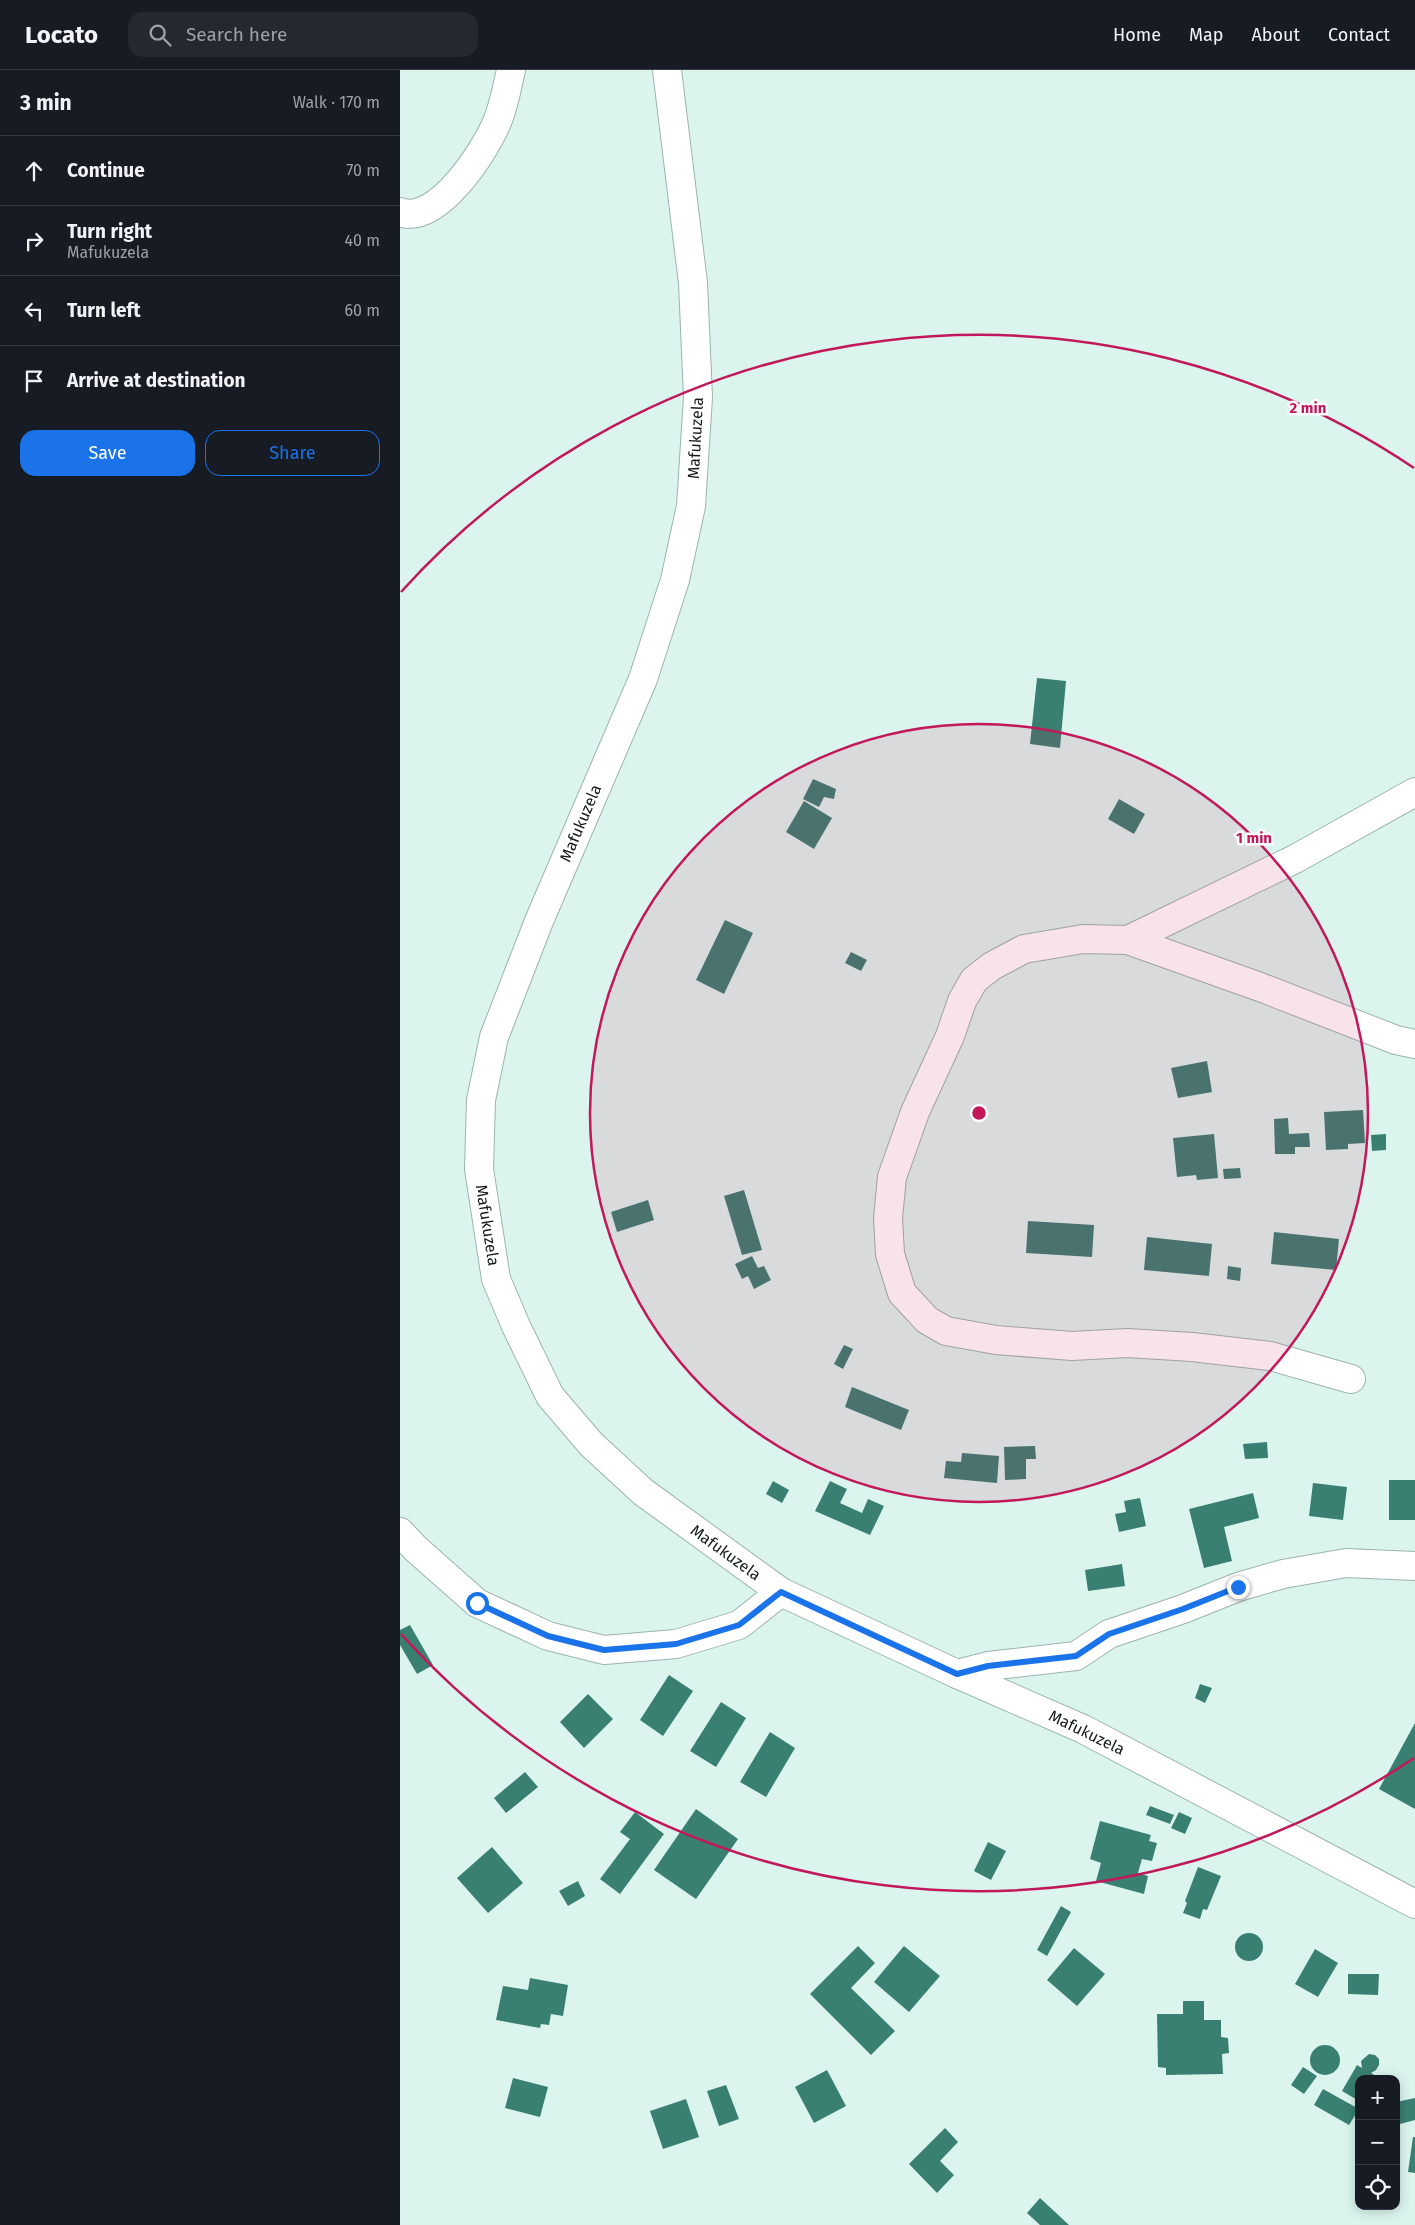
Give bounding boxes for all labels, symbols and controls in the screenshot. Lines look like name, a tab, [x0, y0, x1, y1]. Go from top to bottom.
search box	[128, 12, 478, 57]
text: Locato	[25, 21, 98, 49]
icon: search	[146, 21, 174, 49]
text: Search here	[186, 23, 287, 46]
text: Home	[1113, 24, 1161, 46]
text: Map	[1189, 24, 1223, 46]
text: About	[1251, 24, 1300, 46]
text: Contact	[1328, 24, 1390, 46]
text: 3 min	[20, 90, 72, 116]
text: Walk · 170 m	[293, 93, 380, 112]
icon: ahead	[20, 157, 48, 185]
text: Continue	[67, 159, 145, 182]
text: 70 m	[346, 161, 380, 180]
text: Turn right	[67, 220, 152, 243]
icon: right	[20, 227, 48, 255]
text: 40 m	[345, 231, 380, 250]
text: Mafukuzela	[67, 243, 149, 262]
icon: left	[20, 297, 48, 325]
text: Turn left	[67, 299, 141, 322]
text: 60 m	[345, 301, 380, 320]
icon: arrive	[20, 367, 48, 395]
text: Arrive at destination	[67, 369, 246, 392]
street label: Mafukuzela	[684, 397, 707, 480]
text: 2 min	[1290, 399, 1326, 417]
button: Save	[20, 430, 195, 476]
button: Share	[205, 430, 380, 476]
street label: Mafukuzela	[556, 782, 605, 865]
text: 1 min	[1236, 829, 1272, 847]
centre of rings	[970, 1104, 988, 1122]
street label: Mafukuzela	[472, 1183, 503, 1267]
street label: Mafukuzela	[687, 1521, 765, 1584]
route end	[1227, 1576, 1250, 1599]
route start	[466, 1592, 489, 1615]
street label: Mafukuzela	[1046, 1706, 1128, 1759]
map controls	[1355, 2075, 1400, 2210]
button: +	[1355, 2075, 1400, 2120]
button: −	[1355, 2120, 1400, 2165]
button: locate	[1355, 2165, 1400, 2210]

